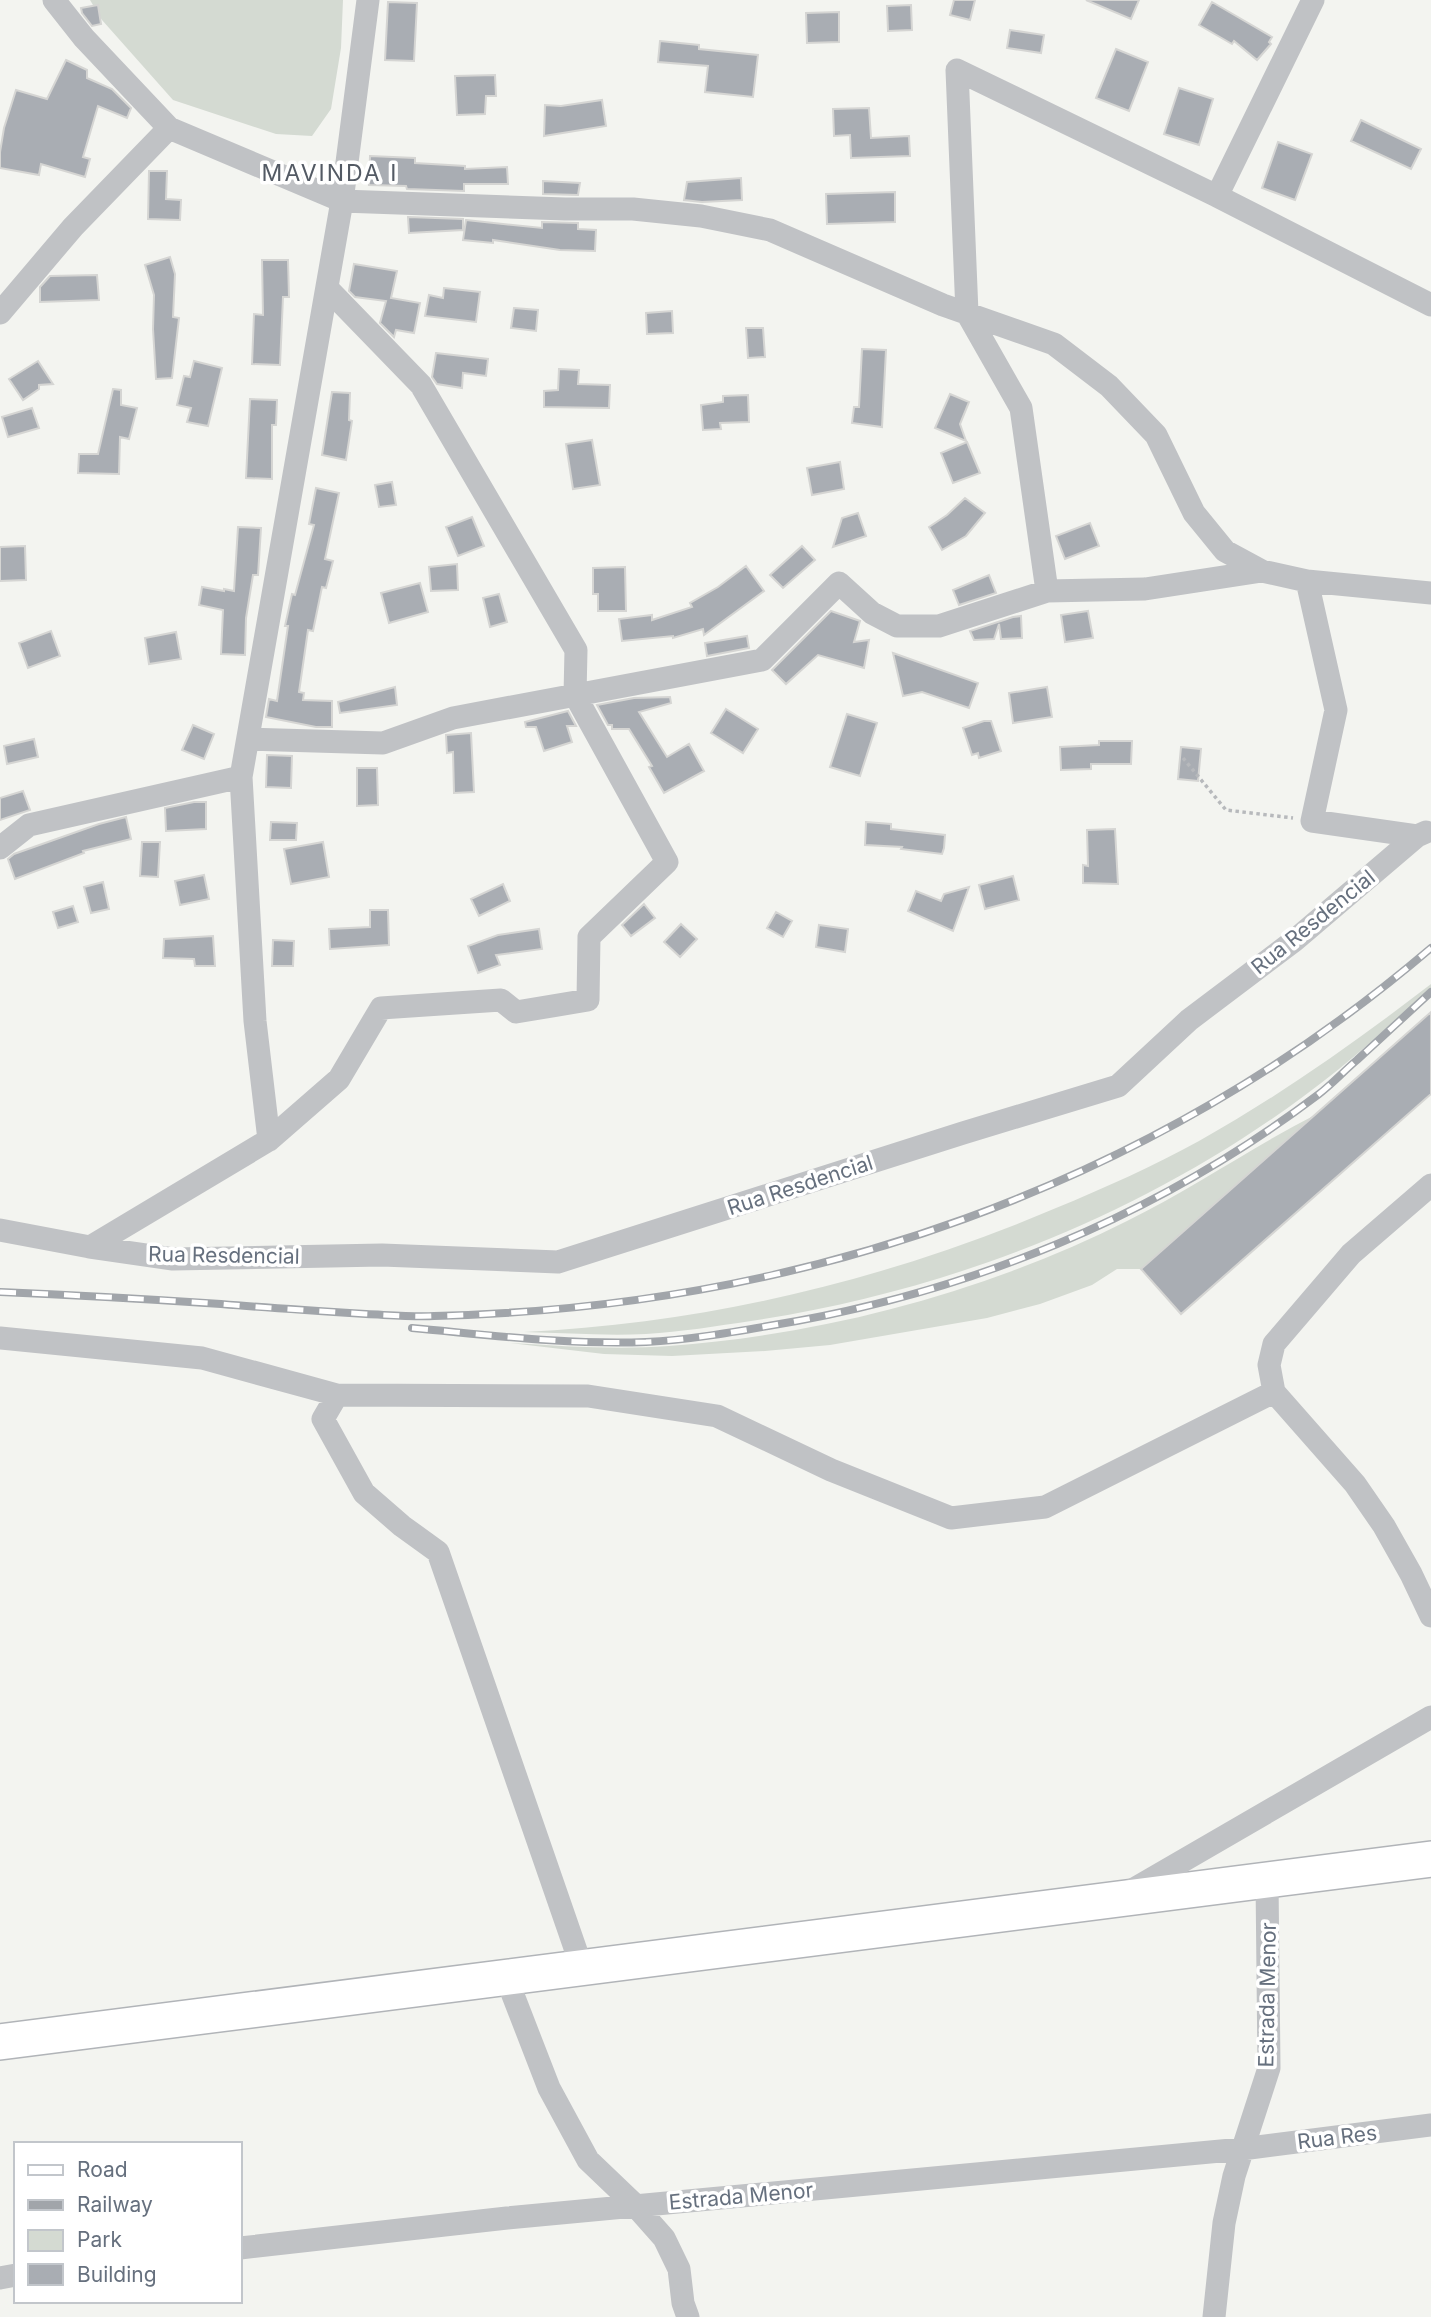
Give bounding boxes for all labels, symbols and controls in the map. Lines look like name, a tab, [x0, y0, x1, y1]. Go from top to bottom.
district label: MAVINDA I	[262, 159, 398, 187]
street label: Rua Resdencial	[1246, 865, 1380, 979]
street label: Rua Resdencial	[724, 1150, 876, 1220]
street label: Rua Resdencial	[148, 1241, 300, 1269]
street label: Estrada Menor	[1253, 1922, 1281, 2068]
street label: Rua Res	[1296, 2120, 1378, 2154]
legend	[14, 2142, 242, 2303]
text: Road	[77, 2157, 128, 2182]
street label: Estrada Menor	[668, 2177, 814, 2215]
text: Railway	[77, 2192, 153, 2217]
text: Park	[77, 2227, 122, 2252]
text: Building	[77, 2262, 157, 2287]

